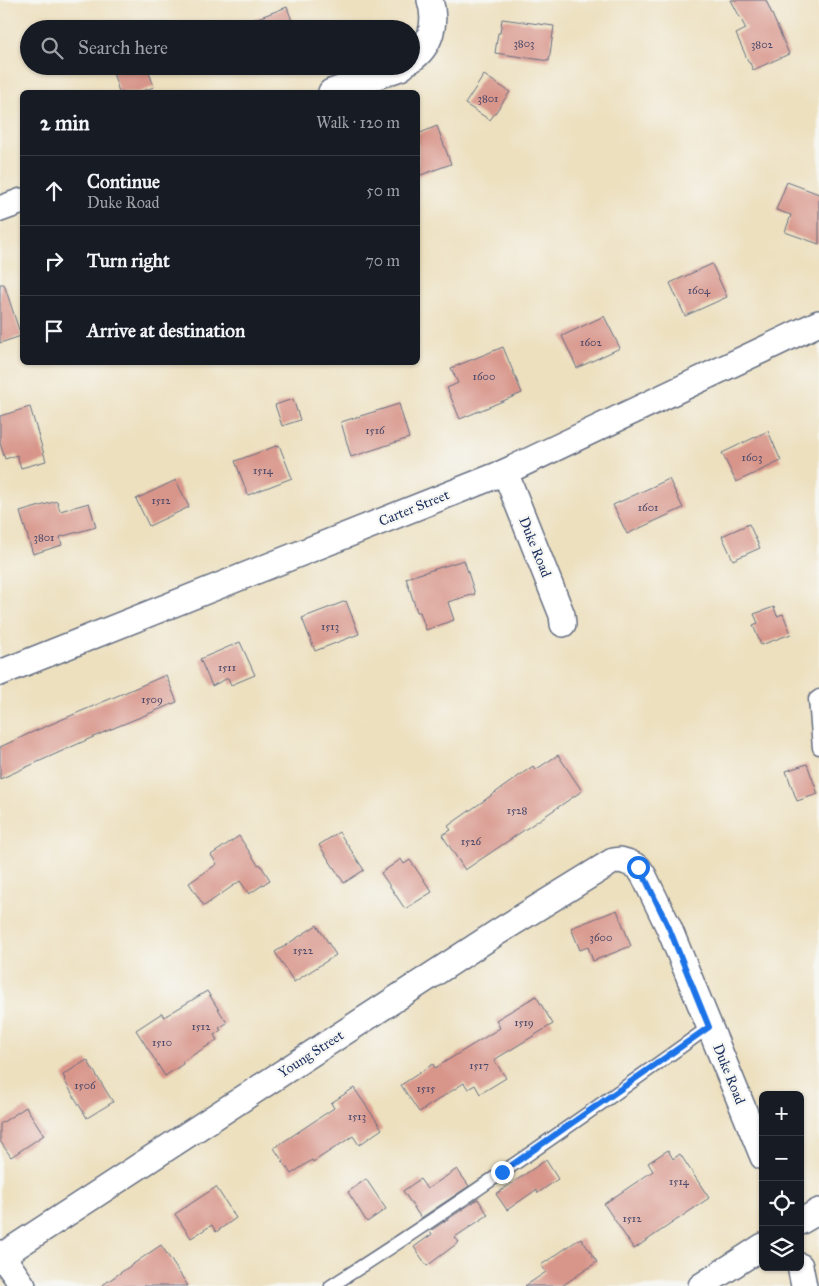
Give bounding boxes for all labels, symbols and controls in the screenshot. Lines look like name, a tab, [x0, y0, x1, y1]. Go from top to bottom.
search box	[20, 20, 420, 75]
icon: search	[38, 34, 66, 62]
text: Search here	[78, 36, 168, 59]
house number: 3803	[513, 37, 535, 50]
house number: 3802	[751, 38, 774, 51]
house number: 3801	[478, 92, 498, 105]
text: 2 min	[40, 110, 90, 136]
text: Walk · 120 m	[316, 113, 400, 132]
text: Continue	[87, 170, 160, 193]
icon: ahead	[40, 177, 68, 205]
text: 50 m	[366, 181, 400, 200]
text: Duke Road	[87, 193, 160, 212]
icon: right	[40, 247, 68, 275]
text: Turn right	[87, 249, 170, 272]
text: 70 m	[365, 251, 400, 270]
house number: 1604	[688, 284, 711, 297]
icon: arrive	[40, 317, 68, 345]
text: Arrive at destination	[87, 319, 245, 342]
house number: 1602	[580, 336, 602, 349]
house number: 1600	[473, 370, 495, 383]
house number: 1516	[365, 424, 385, 437]
house number: 1603	[742, 451, 762, 464]
house number: 1514	[253, 464, 274, 477]
street label: Carter Street	[376, 486, 452, 530]
house number: 1512	[151, 494, 171, 507]
house number: 1601	[638, 501, 658, 514]
street label: Duke Road	[515, 514, 555, 580]
house number: 3801	[34, 531, 54, 544]
house number: 1513	[321, 620, 339, 633]
house number: 1511	[218, 661, 236, 674]
house number: 1509	[141, 693, 163, 706]
house number: 1528	[507, 804, 527, 817]
house number: 1526	[461, 835, 482, 848]
route start	[627, 856, 650, 879]
house number: 3600	[590, 931, 612, 944]
house number: 1522	[293, 944, 314, 957]
house number: 1519	[514, 1016, 534, 1029]
house number: 1512	[191, 1020, 211, 1033]
street label: Young Street	[275, 1027, 347, 1081]
house number: 1510	[152, 1036, 172, 1049]
street label: Duke Road	[709, 1041, 749, 1107]
house number: 1517	[469, 1059, 489, 1072]
house number: 1506	[74, 1079, 96, 1092]
house number: 1515	[417, 1082, 435, 1095]
map controls	[759, 1091, 804, 1271]
button: +	[759, 1091, 804, 1136]
house number: 1513	[348, 1110, 366, 1123]
button: −	[759, 1136, 804, 1181]
route end	[491, 1161, 514, 1184]
house number: 1514	[669, 1175, 690, 1188]
button: locate	[759, 1181, 804, 1226]
house number: 1512	[622, 1212, 642, 1225]
button: layers	[759, 1226, 804, 1271]

